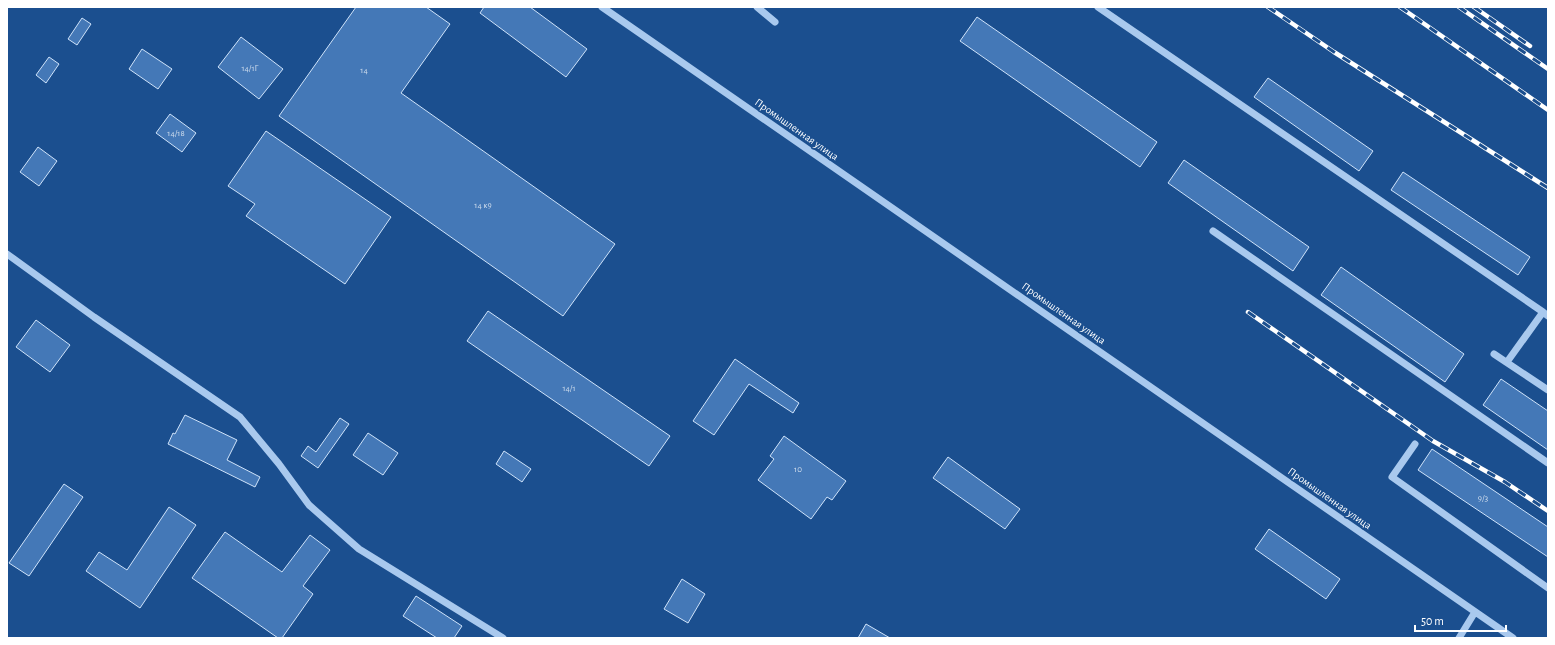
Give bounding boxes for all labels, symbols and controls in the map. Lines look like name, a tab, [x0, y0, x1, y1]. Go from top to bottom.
house number: 14/1Г	[241, 64, 259, 73]
house number: 14	[360, 66, 368, 75]
street label: Промышленная улица	[753, 96, 840, 162]
house number: 14/18	[167, 129, 185, 138]
house number: 14 к9	[474, 201, 492, 210]
street label: Промышленная улица	[1020, 280, 1107, 346]
house number: 14/1	[562, 384, 576, 393]
house number: 10	[794, 465, 802, 474]
street label: Промышленная улица	[1286, 465, 1373, 531]
house number: 9/3	[1478, 494, 1489, 503]
scale bar	[1415, 607, 1506, 633]
text: 50 m	[1421, 615, 1444, 627]

